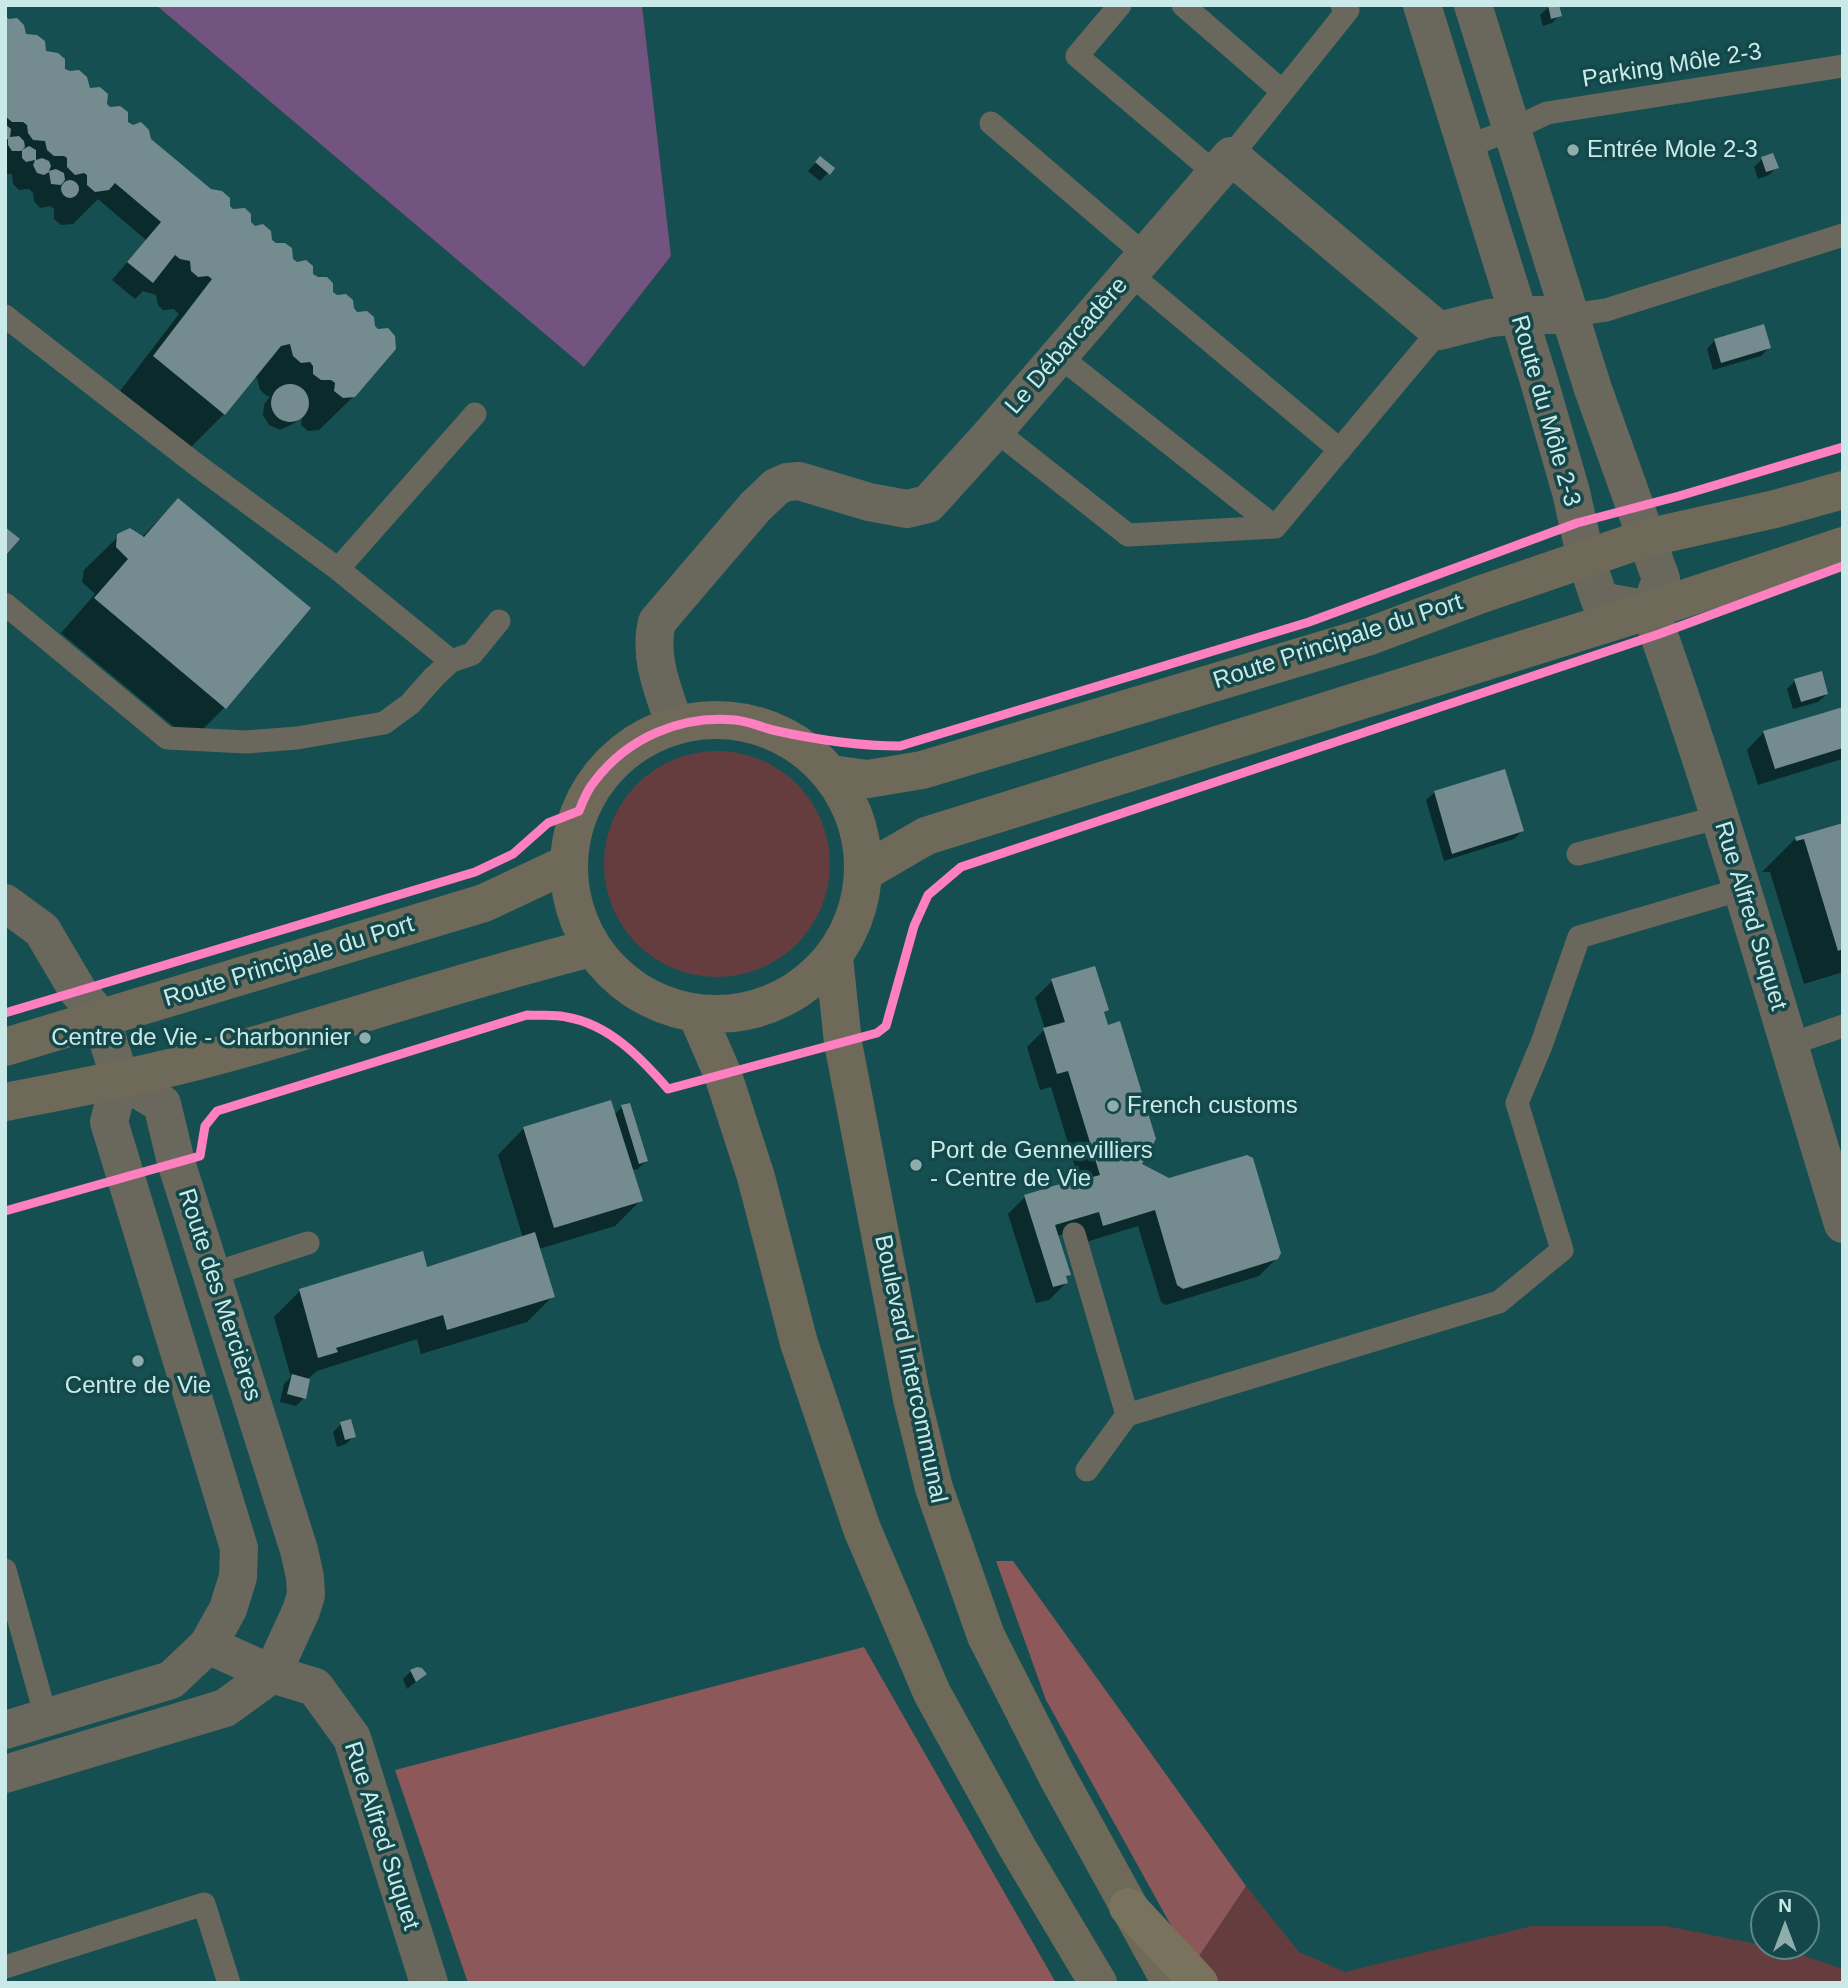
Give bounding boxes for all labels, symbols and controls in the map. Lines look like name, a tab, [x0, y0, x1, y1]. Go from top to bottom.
street label: Parking Môle 2-3	[1580, 38, 1764, 94]
place label: Entrée Mole 2-3	[1587, 136, 1758, 164]
marker: Entrée Mole 2-3	[1565, 142, 1581, 158]
street label: Le Débarcadère	[1000, 272, 1134, 420]
street label: Route du Môle 2-3	[1504, 312, 1586, 510]
street label: Route Principale du Port	[1210, 588, 1466, 696]
street label: Rue Alfred Suquet	[1708, 818, 1792, 1014]
street label: Route Principale du Port	[160, 910, 418, 1014]
place label: Centre de Vie - Charbonnier	[51, 1024, 351, 1052]
marker: Centre de Vie - Charbonnier	[357, 1030, 373, 1046]
place label: French customs	[1127, 1092, 1298, 1120]
marker: French customs	[1105, 1098, 1121, 1114]
place label: Port de Gennevilliers - Centre de Vie	[930, 1137, 1153, 1193]
marker: Port de Gennevilliers - Centre de Vie	[908, 1157, 924, 1173]
street label: Route des Mercières	[171, 1185, 267, 1405]
street label: Boulevard Intercommunal	[867, 1232, 953, 1506]
marker: Centre de Vie	[130, 1353, 146, 1369]
place label: Centre de Vie	[65, 1372, 211, 1400]
street label: Rue Alfred Suquet	[337, 1738, 425, 1934]
north arrow	[1750, 1890, 1820, 1960]
text: N	[1778, 1895, 1792, 1916]

